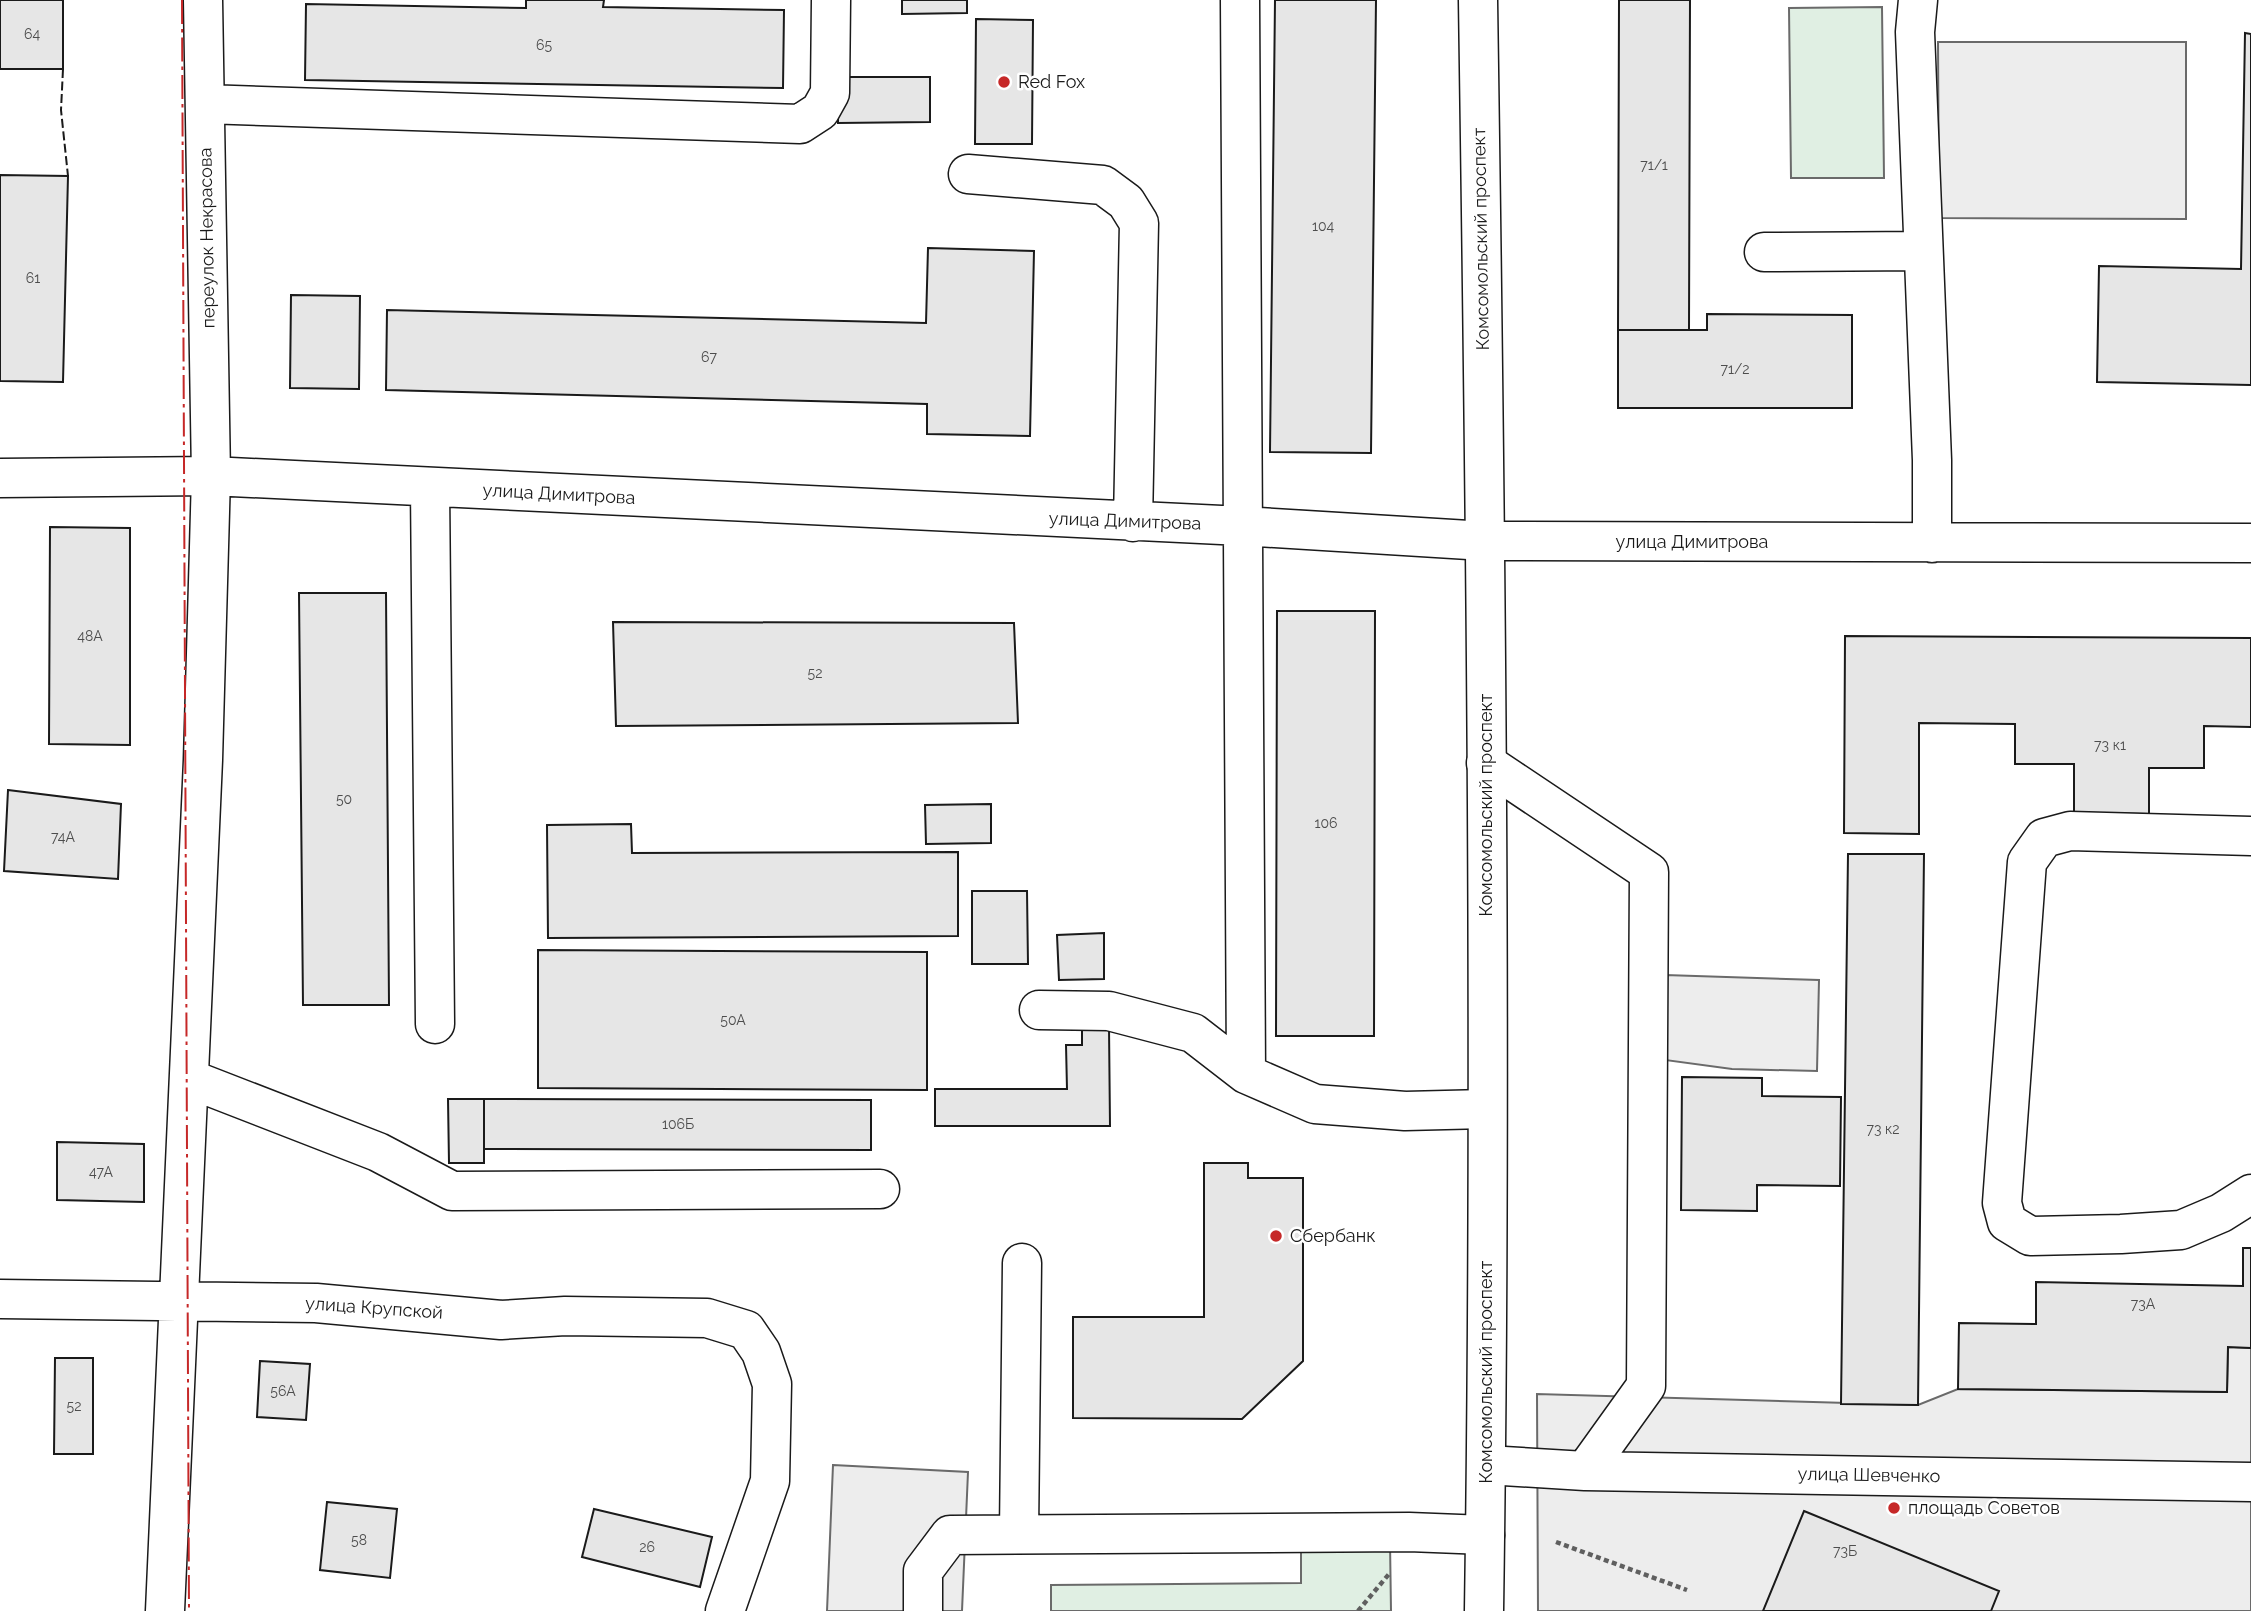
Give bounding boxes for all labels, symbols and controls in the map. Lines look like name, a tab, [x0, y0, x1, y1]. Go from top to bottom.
house number: 64	[24, 26, 40, 42]
house number: 65	[536, 37, 552, 53]
place label: Red Fox	[1018, 71, 1085, 92]
marker: Red Fox	[996, 74, 1012, 90]
street label: Комсомольский проспект	[1468, 127, 1493, 351]
street label: переулок Некрасова	[194, 147, 219, 329]
house number: 71/1	[1640, 157, 1668, 173]
house number: 104	[1312, 218, 1334, 234]
house number: 61	[26, 270, 40, 286]
house number: 67	[701, 349, 717, 365]
house number: 71/2	[1721, 361, 1749, 377]
street label: улица Димитрова	[482, 479, 636, 508]
street label: улица Димитрова	[1048, 507, 1202, 534]
street label: улица Димитрова	[1616, 531, 1768, 552]
house number: 48А	[77, 628, 103, 644]
house number: 52	[808, 665, 822, 681]
street label: Комсомольский проспект	[1475, 693, 1496, 916]
house number: 73 к1	[2094, 737, 2126, 753]
house number: 50	[336, 791, 352, 807]
house number: 106	[1314, 815, 1338, 831]
house number: 74А	[51, 829, 75, 845]
house number: 50А	[720, 1012, 746, 1028]
house number: 106Б	[662, 1116, 694, 1132]
house number: 73 к2	[1866, 1121, 1900, 1137]
house number: 47А	[89, 1164, 113, 1180]
place label: Сбербанк	[1290, 1225, 1376, 1246]
marker: Сбербанк	[1268, 1228, 1284, 1244]
street label: Комсомольский проспект	[1475, 1260, 1496, 1483]
street label: улица Крупской	[305, 1292, 444, 1323]
house number: 73А	[2131, 1296, 2156, 1312]
house number: 56А	[270, 1383, 296, 1399]
house number: 52	[67, 1398, 81, 1414]
street label: улица Шевченко	[1797, 1463, 1941, 1486]
place label: площадь Советов	[1908, 1497, 2060, 1518]
marker: площадь Советов	[1886, 1500, 1902, 1516]
house number: 58	[351, 1532, 367, 1548]
house number: 26	[639, 1539, 655, 1555]
house number: 73Б	[1833, 1543, 1857, 1559]

